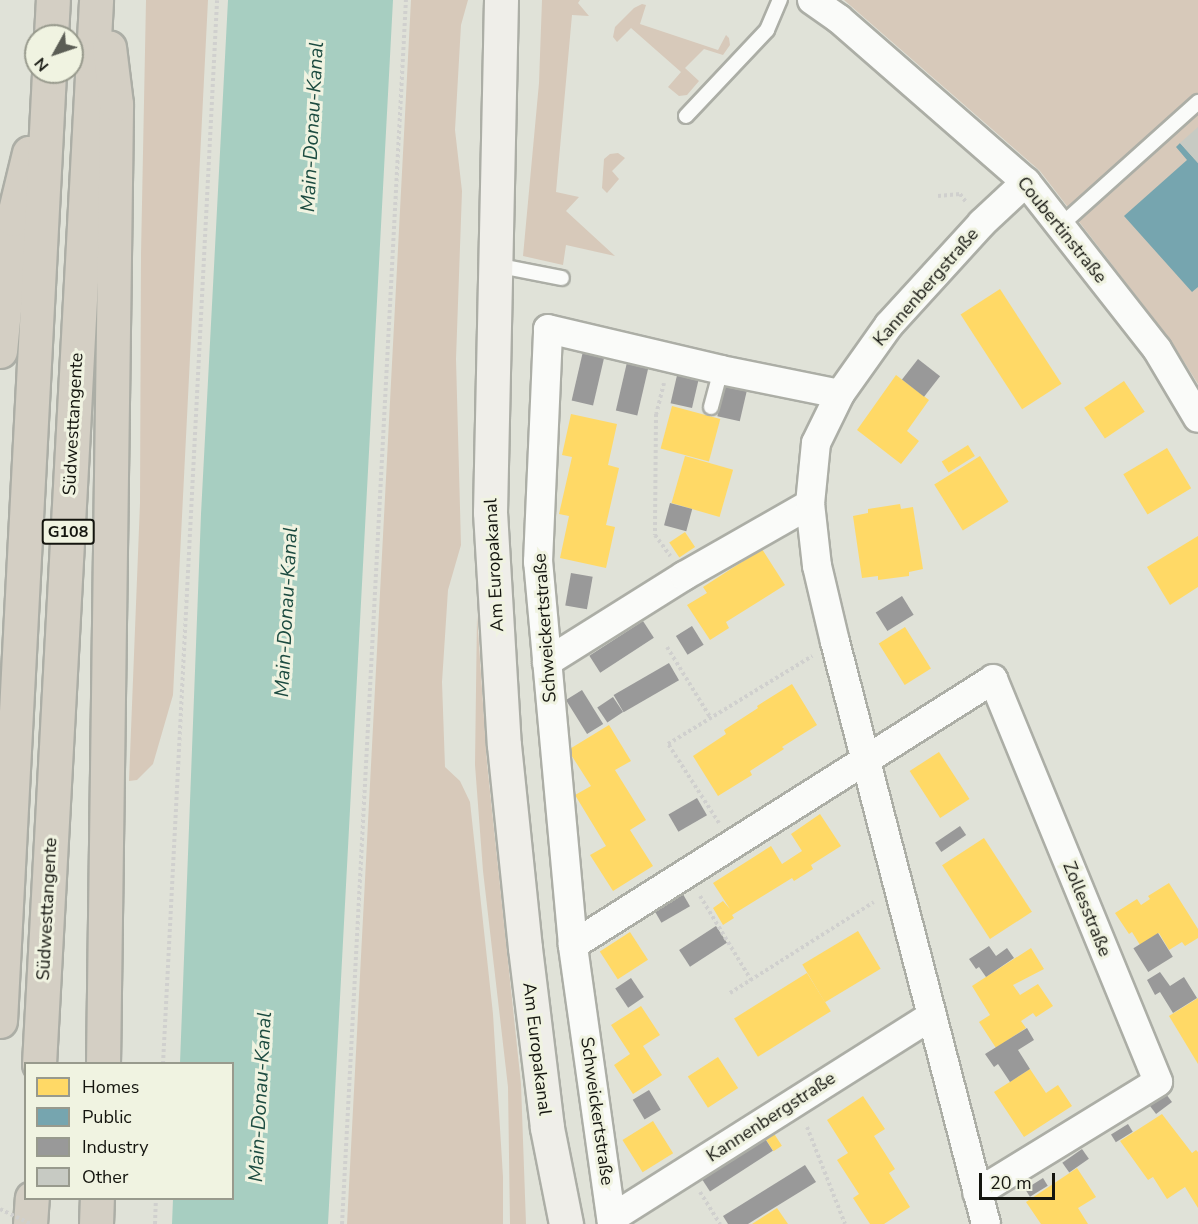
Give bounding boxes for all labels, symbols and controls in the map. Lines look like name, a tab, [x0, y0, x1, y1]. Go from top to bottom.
north arrow	[24, 24, 84, 84]
water label: Main-Donau-Kanal	[296, 41, 328, 213]
text: N	[29, 53, 54, 76]
street label: Coubertinstraße	[1012, 172, 1112, 288]
street label: Kannenbergstraße	[869, 224, 983, 350]
street label: Südwesttangente	[58, 352, 88, 496]
street label: Am Europakanal	[480, 498, 508, 632]
road number: G108	[41, 519, 95, 545]
water label: Main-Donau-Kanal	[270, 526, 302, 698]
street label: Schweickertstraße	[529, 553, 561, 703]
street label: Südwesttangente	[32, 837, 62, 981]
street label: Zollesstraße	[1058, 858, 1116, 960]
street label: Am Europakanal	[518, 981, 556, 1117]
water label: Main-Donau-Kanal	[244, 1011, 276, 1183]
street label: Schweickertstraße	[576, 1035, 618, 1187]
legend	[24, 1062, 234, 1200]
street label: Kannenbergstraße	[702, 1067, 840, 1167]
text: Homes	[82, 1075, 139, 1099]
text: Public	[82, 1105, 132, 1129]
text: Industry	[82, 1135, 149, 1159]
scale bar	[982, 1161, 1058, 1199]
text: Other	[82, 1165, 128, 1189]
text: 20 m	[990, 1171, 1032, 1195]

